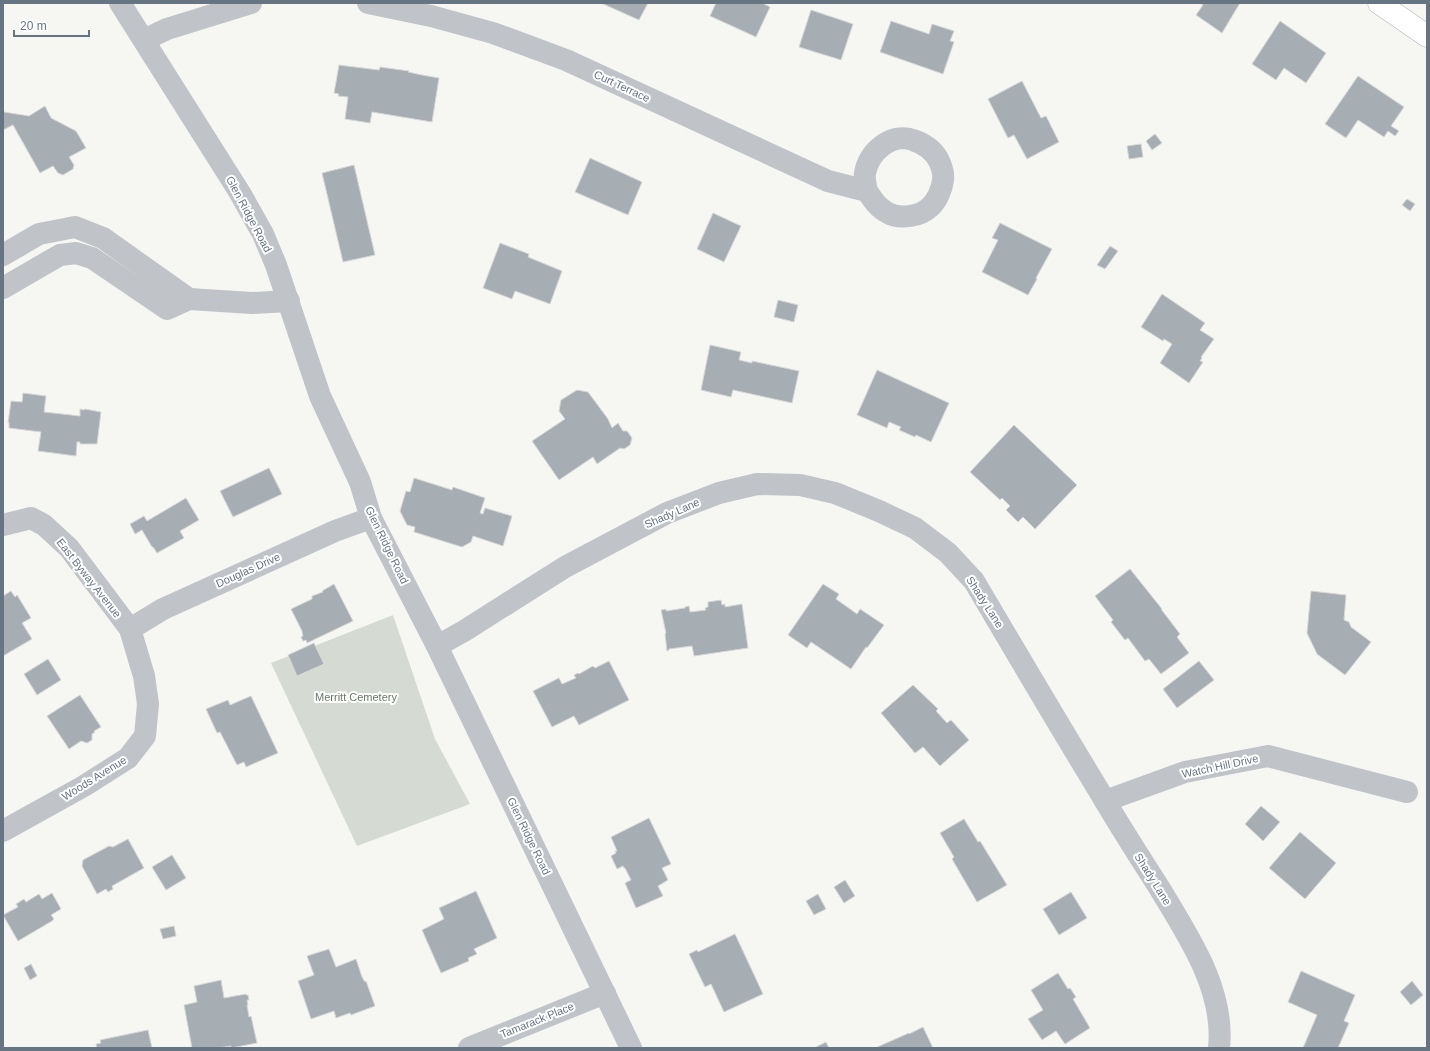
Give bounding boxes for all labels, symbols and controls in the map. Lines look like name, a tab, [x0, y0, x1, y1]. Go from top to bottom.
scale bar	[14, 12, 89, 38]
text: 20 m	[20, 19, 47, 33]
street label: Curt Terrace	[592, 68, 652, 104]
street label: Glen Ridge Road	[224, 174, 274, 254]
street label: Shady Lane	[643, 496, 701, 530]
street label: Glen Ridge Road	[363, 504, 411, 586]
street label: East Byway Avenue	[54, 536, 124, 620]
street label: Douglas Drive	[214, 550, 282, 590]
street label: Shady Lane	[964, 574, 1006, 630]
park label: Merritt Cemetery	[315, 691, 397, 703]
street label: Watch Hill Drive	[1181, 752, 1259, 780]
street label: Woods Avenue	[60, 753, 128, 803]
street label: Glen Ridge Road	[505, 795, 553, 877]
street label: Shady Lane	[1132, 851, 1174, 907]
street label: Tamarack Place	[498, 1000, 576, 1040]

